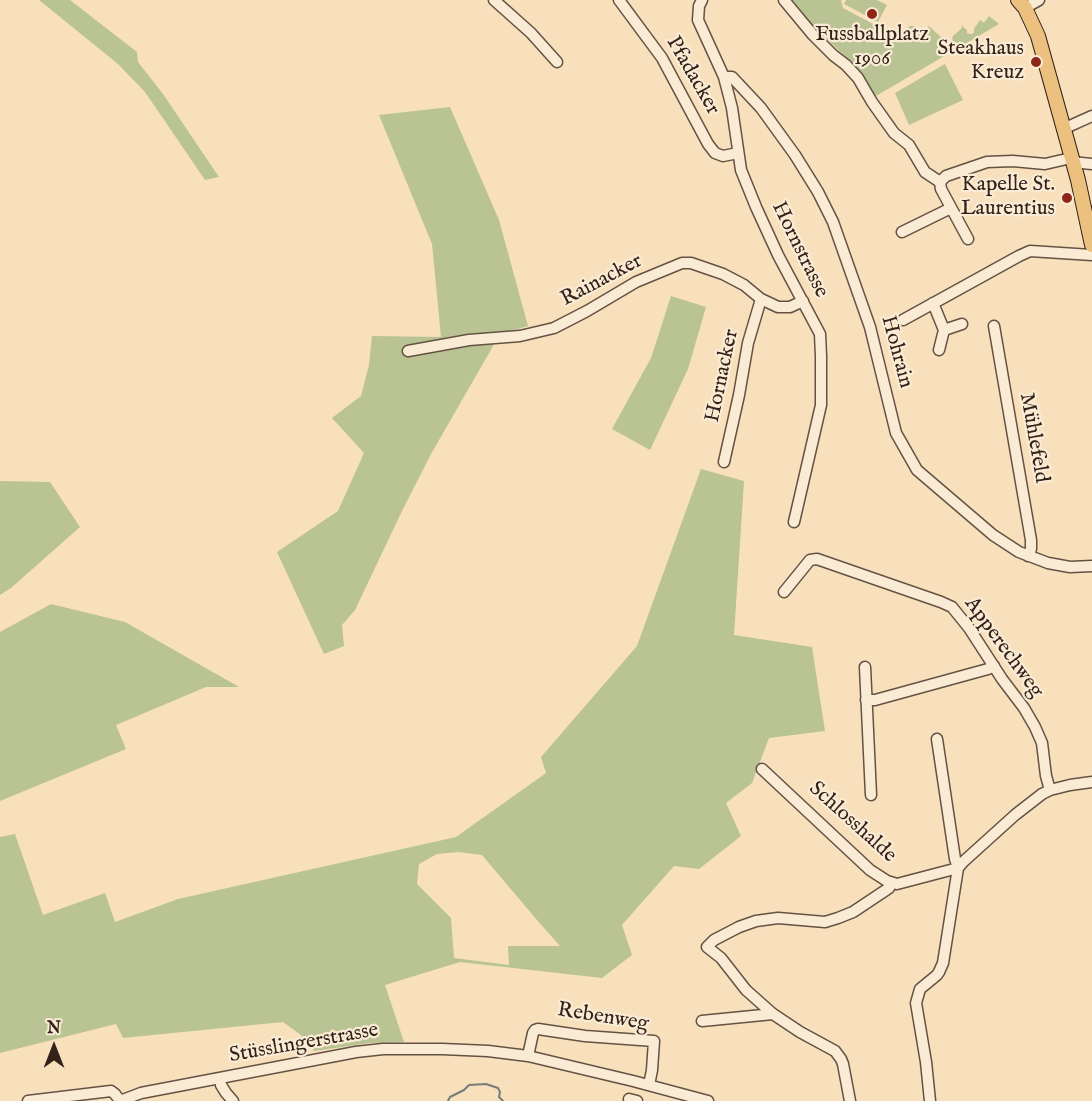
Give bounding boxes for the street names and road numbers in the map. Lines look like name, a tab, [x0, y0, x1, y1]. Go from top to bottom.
street label: Pfadacker	[659, 32, 725, 120]
street label: Hornstrasse	[765, 198, 833, 302]
street label: Rainacker	[557, 249, 647, 313]
street label: Hohrain	[874, 313, 918, 391]
street label: Hornacker	[701, 327, 745, 425]
street label: Mühlefeld	[1013, 391, 1053, 485]
street label: Apperechweg	[958, 593, 1048, 703]
street label: Schlosshalde	[803, 777, 901, 869]
street label: Rebenweg	[556, 998, 650, 1038]
street label: Stüsslingerstrasse	[228, 1019, 380, 1069]

